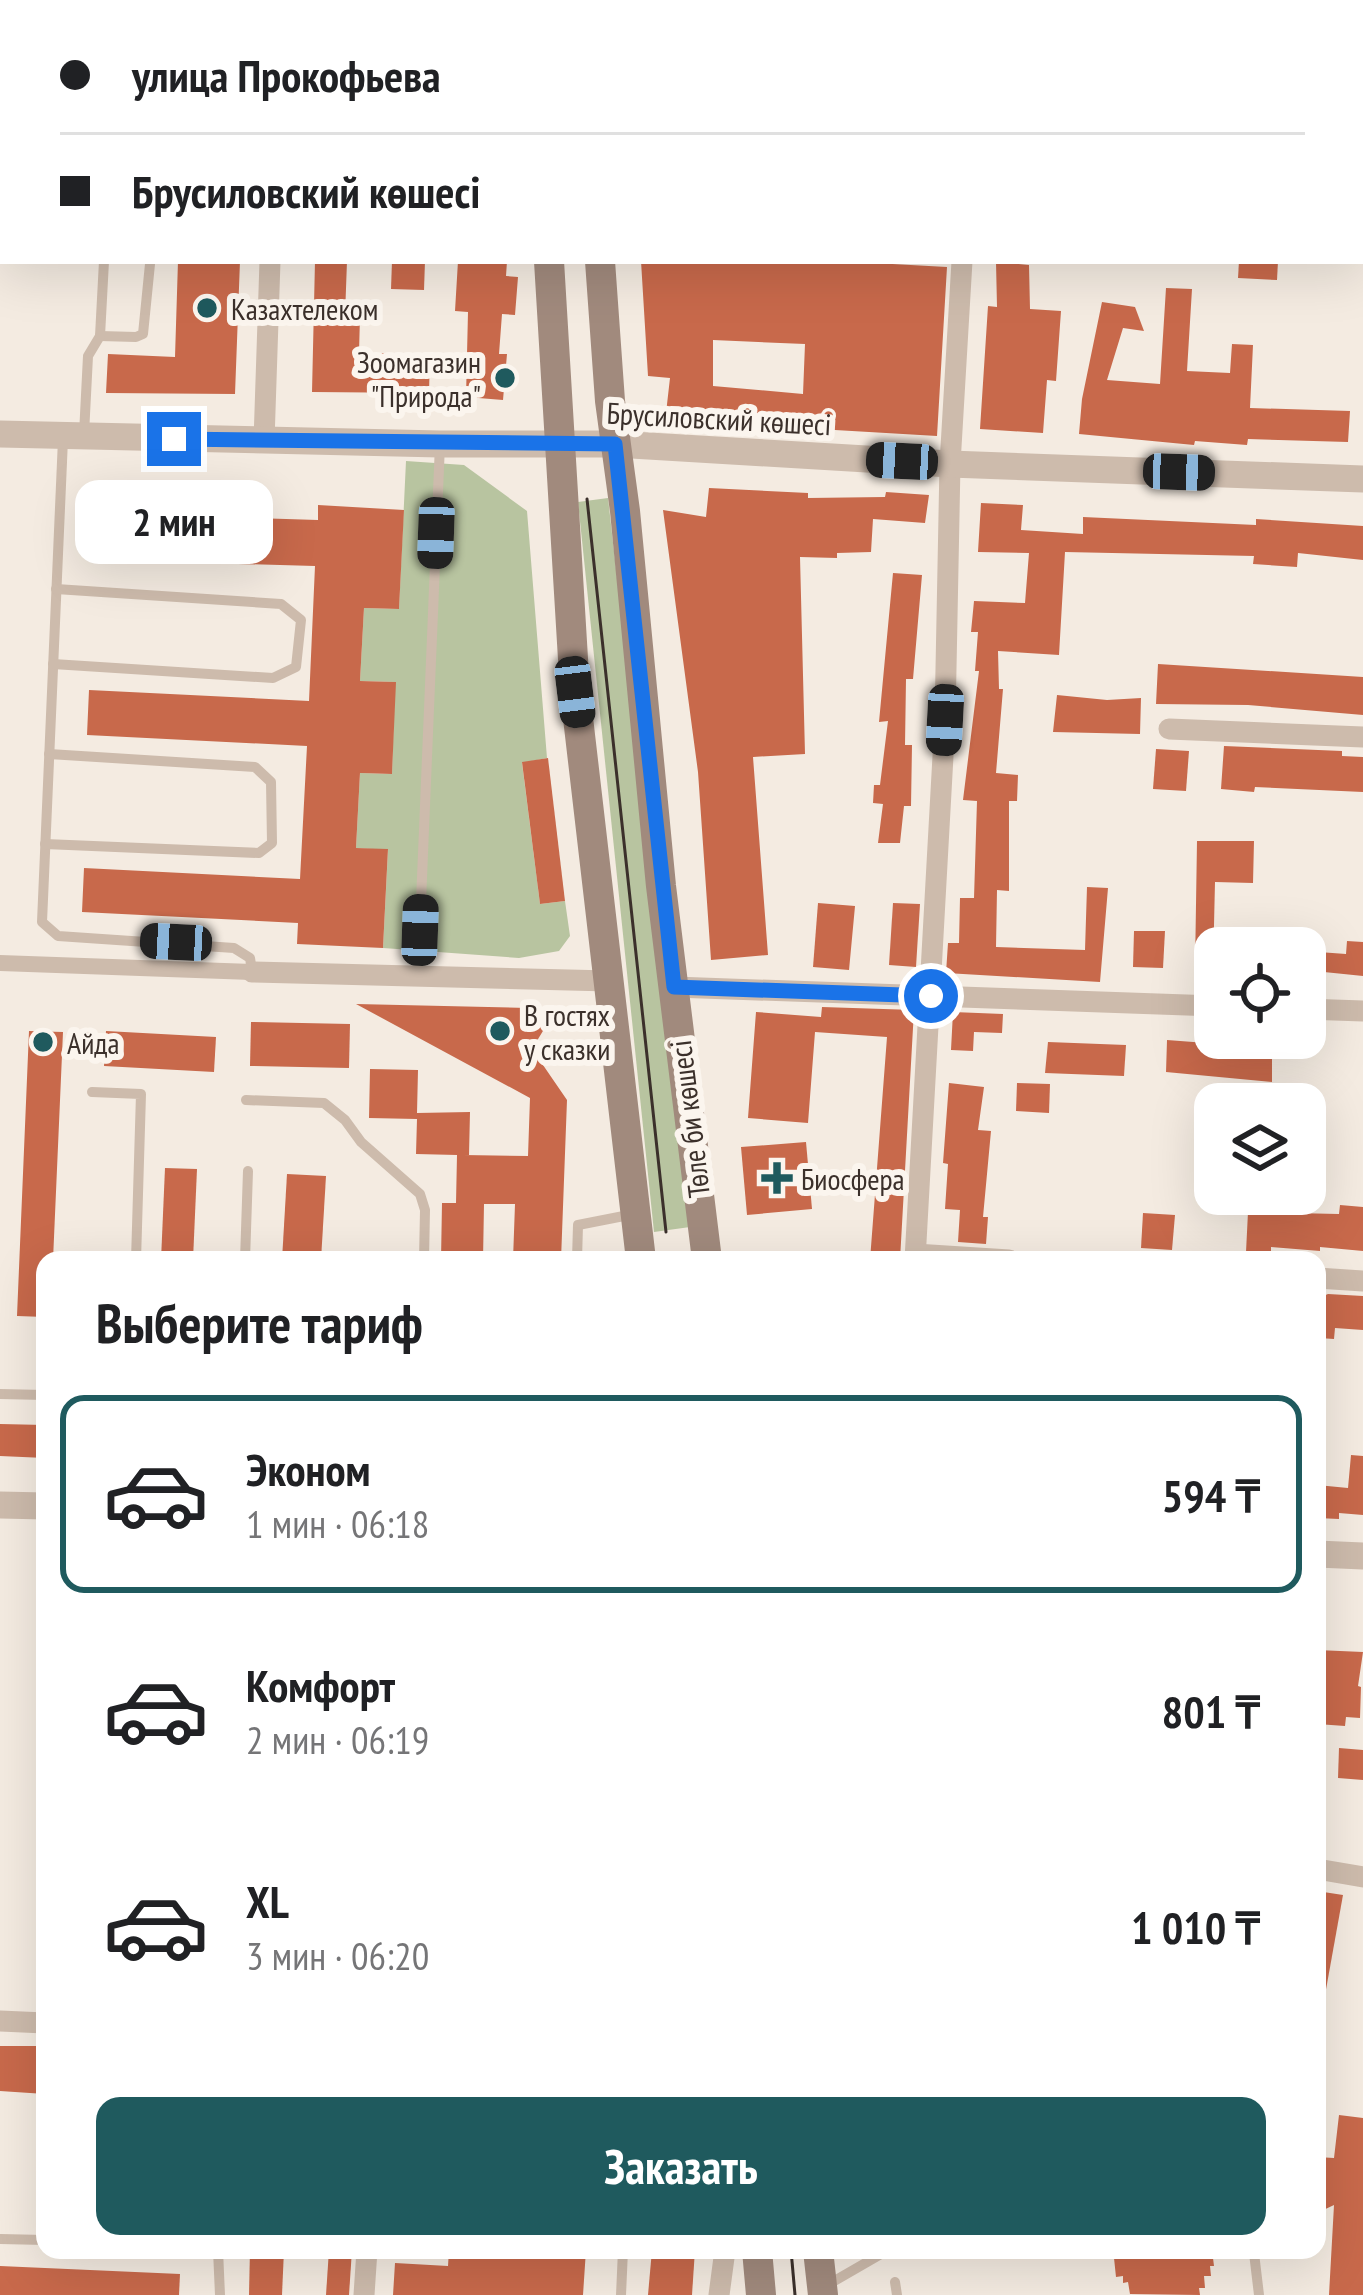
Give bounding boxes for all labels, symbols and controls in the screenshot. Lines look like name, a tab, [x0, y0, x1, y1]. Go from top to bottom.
text: улица Прокофьева	[132, 46, 441, 104]
text: Брусиловский көшесі	[132, 162, 480, 220]
place label: Казахтелеком	[231, 289, 378, 328]
marker: Казахтелеком	[194, 295, 220, 321]
place label: Зоомагазин "Природа"	[357, 342, 481, 415]
marker: Зоомагазин "Природа"	[492, 365, 518, 391]
street label: Брусиловский көшесі	[606, 393, 832, 443]
route end	[147, 412, 201, 466]
car	[865, 441, 939, 481]
car	[1142, 453, 1216, 491]
callout: 2 мин	[75, 481, 273, 565]
text: 2 мин	[132, 496, 216, 547]
car	[417, 496, 455, 570]
car	[553, 654, 597, 730]
car	[925, 683, 965, 757]
car	[401, 893, 439, 967]
car	[139, 922, 213, 962]
map controls	[1194, 927, 1326, 1215]
button: locate	[1194, 927, 1326, 1059]
route start	[904, 969, 958, 1023]
place label: В гостях у сказки	[524, 995, 610, 1068]
marker: В гостях у сказки	[487, 1018, 513, 1044]
place label: Айда	[67, 1023, 120, 1062]
marker: Айда	[30, 1029, 56, 1055]
street label: Төле би көшесі	[660, 1038, 718, 1200]
button: layers	[1194, 1083, 1326, 1215]
place label: Биосфера	[801, 1159, 905, 1198]
marker: Биосфера	[764, 1165, 790, 1191]
text: Выберите тариф	[96, 1288, 423, 1358]
icon: car	[102, 1440, 210, 1548]
text: Эконом	[246, 1440, 370, 1498]
text: 594 ₸	[1162, 1466, 1260, 1524]
text: 1 мин · 06:18	[246, 1498, 429, 1549]
icon: car	[102, 1656, 210, 1764]
text: Комфорт	[246, 1656, 395, 1714]
text: 801 ₸	[1162, 1682, 1260, 1740]
text: 2 мин · 06:19	[246, 1714, 429, 1765]
icon: car	[102, 1872, 210, 1980]
text: XL	[246, 1872, 289, 1930]
text: 1 010 ₸	[1131, 1898, 1260, 1956]
text: 3 мин · 06:20	[246, 1930, 429, 1981]
button: Заказать	[96, 2097, 1266, 2235]

